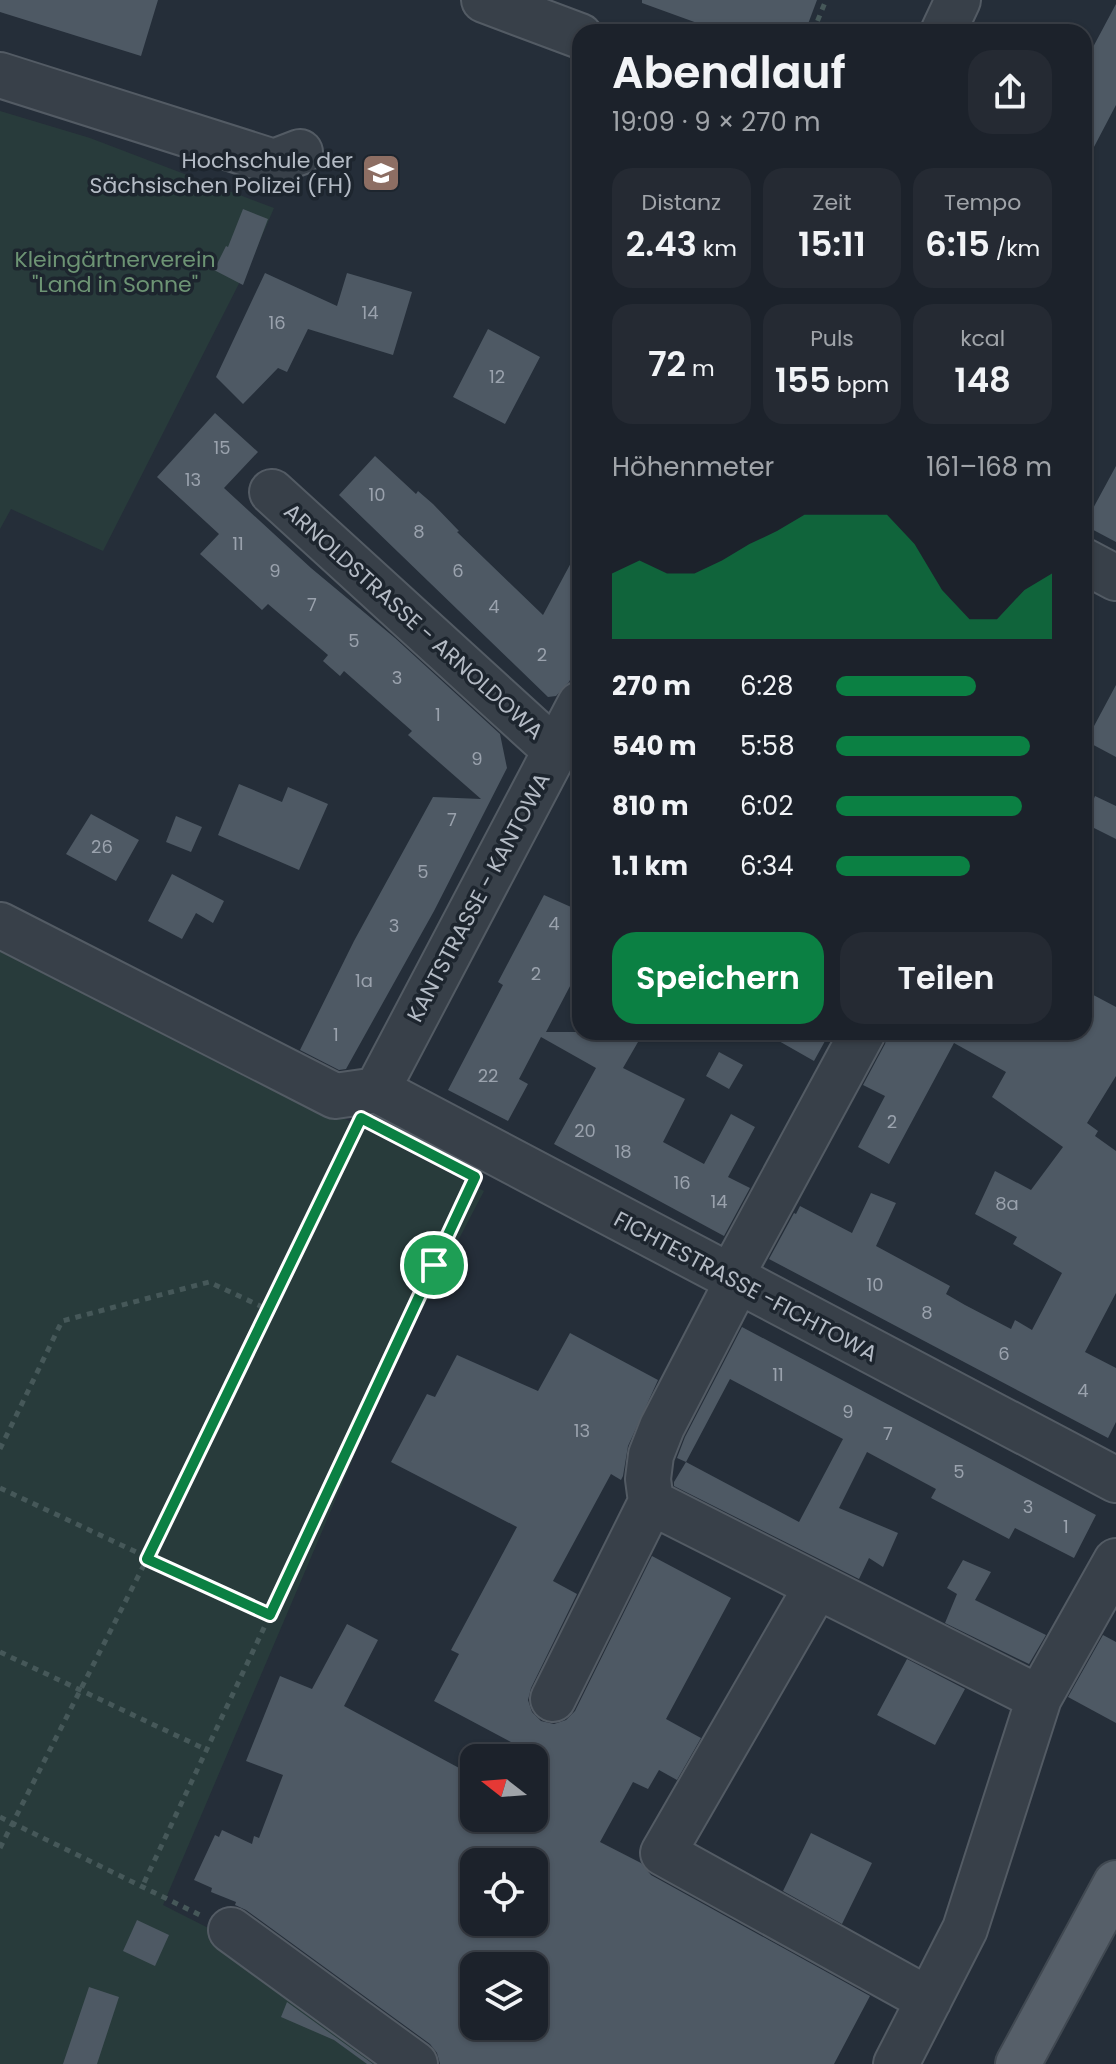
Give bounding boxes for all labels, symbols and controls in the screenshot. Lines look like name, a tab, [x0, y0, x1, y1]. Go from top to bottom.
text: Abendlauf	[612, 42, 846, 103]
button: share	[968, 50, 1052, 134]
text: 19:09 · 9 × 270 m	[612, 104, 821, 140]
place label: Hochschule der Sächsischen Polizei (FH)	[90, 145, 353, 201]
school or university icon: Hochschule der Sächsischen Polizei (FH)	[360, 152, 402, 194]
text: Distanz	[642, 187, 721, 218]
text: Zeit	[813, 187, 851, 218]
text: Tempo	[944, 187, 1021, 218]
text: 2.43	[626, 220, 697, 268]
text: 15:11	[798, 220, 866, 268]
text: 6:15	[925, 220, 990, 268]
text: km	[697, 233, 737, 264]
text: /km	[990, 233, 1040, 264]
park label: Kleingärtnerverein "Land in Sonne"	[15, 244, 215, 300]
house number: 14	[361, 300, 379, 325]
house number: 16	[268, 310, 286, 335]
text: Puls	[810, 323, 854, 354]
text: kcal	[960, 323, 1005, 354]
text: 72	[648, 340, 686, 388]
text: m	[686, 353, 715, 384]
text: 155	[775, 356, 831, 404]
text: 148	[954, 356, 1011, 404]
house number: 12	[489, 364, 505, 389]
text: bpm	[831, 369, 889, 400]
house number: 15	[213, 435, 231, 460]
text: Höhenmeter	[612, 449, 774, 485]
text: 161–168 m	[926, 449, 1052, 485]
house number: 13	[185, 467, 201, 492]
house number: 10	[368, 482, 386, 507]
street label: ARNOLDSTRASSE - ARNOLDOWA	[277, 496, 550, 747]
house number: 8	[413, 519, 425, 544]
house number: 11	[232, 531, 244, 556]
house number: 9	[269, 558, 281, 583]
house number: 6	[452, 558, 464, 583]
house number: 7	[307, 592, 317, 617]
house number: 4	[488, 594, 500, 619]
house number: 5	[348, 628, 360, 653]
house number: 2	[537, 642, 547, 667]
house number: 3	[392, 665, 402, 690]
text: 270 m	[612, 668, 691, 704]
text: 6:28	[740, 668, 793, 704]
house number: 1	[435, 702, 441, 727]
text: 540 m	[612, 728, 697, 764]
text: 5:58	[740, 728, 795, 764]
house number: 9	[471, 746, 483, 771]
street label: KANTSTRASSE - KANTOWA	[399, 767, 558, 1027]
text: 810 m	[612, 788, 689, 824]
text: 6:02	[740, 788, 793, 824]
house number: 7	[447, 807, 457, 832]
house number: 26	[91, 834, 113, 859]
text: 1.1 km	[612, 848, 688, 884]
text: 6:34	[740, 848, 794, 884]
house number: 5	[417, 859, 429, 884]
house number: 4	[548, 911, 560, 936]
house number: 3	[389, 913, 399, 938]
button: Speichern	[612, 932, 824, 1024]
button: Teilen	[840, 932, 1052, 1024]
house number: 2	[531, 961, 541, 986]
house number: 1a	[355, 968, 373, 993]
house number: 1	[333, 1022, 339, 1047]
house number: 22	[478, 1063, 498, 1088]
house number: 2	[887, 1109, 897, 1134]
house number: 20	[574, 1118, 596, 1143]
house number: 18	[614, 1139, 632, 1164]
house number: 16	[673, 1170, 691, 1195]
house number: 14	[710, 1189, 728, 1214]
house number: 8a	[995, 1191, 1019, 1216]
street label: FICHTESTRASSE -FICHTOWA	[609, 1204, 883, 1369]
pin	[400, 1231, 468, 1299]
icon: arrive	[412, 1243, 456, 1287]
house number: 10	[866, 1272, 884, 1297]
house number: 8	[921, 1300, 933, 1325]
house number: 6	[998, 1341, 1010, 1366]
house number: 11	[772, 1362, 784, 1387]
house number: 4	[1077, 1378, 1089, 1403]
house number: 9	[842, 1399, 854, 1424]
house number: 13	[574, 1418, 590, 1443]
house number: 7	[883, 1421, 893, 1446]
house number: 5	[953, 1459, 965, 1484]
house number: 3	[1023, 1494, 1033, 1519]
house number: 1	[1063, 1514, 1069, 1539]
north arrow	[460, 1744, 548, 1832]
map controls	[460, 1744, 548, 2040]
button: locate	[460, 1848, 548, 1936]
button: layers	[460, 1952, 548, 2040]

